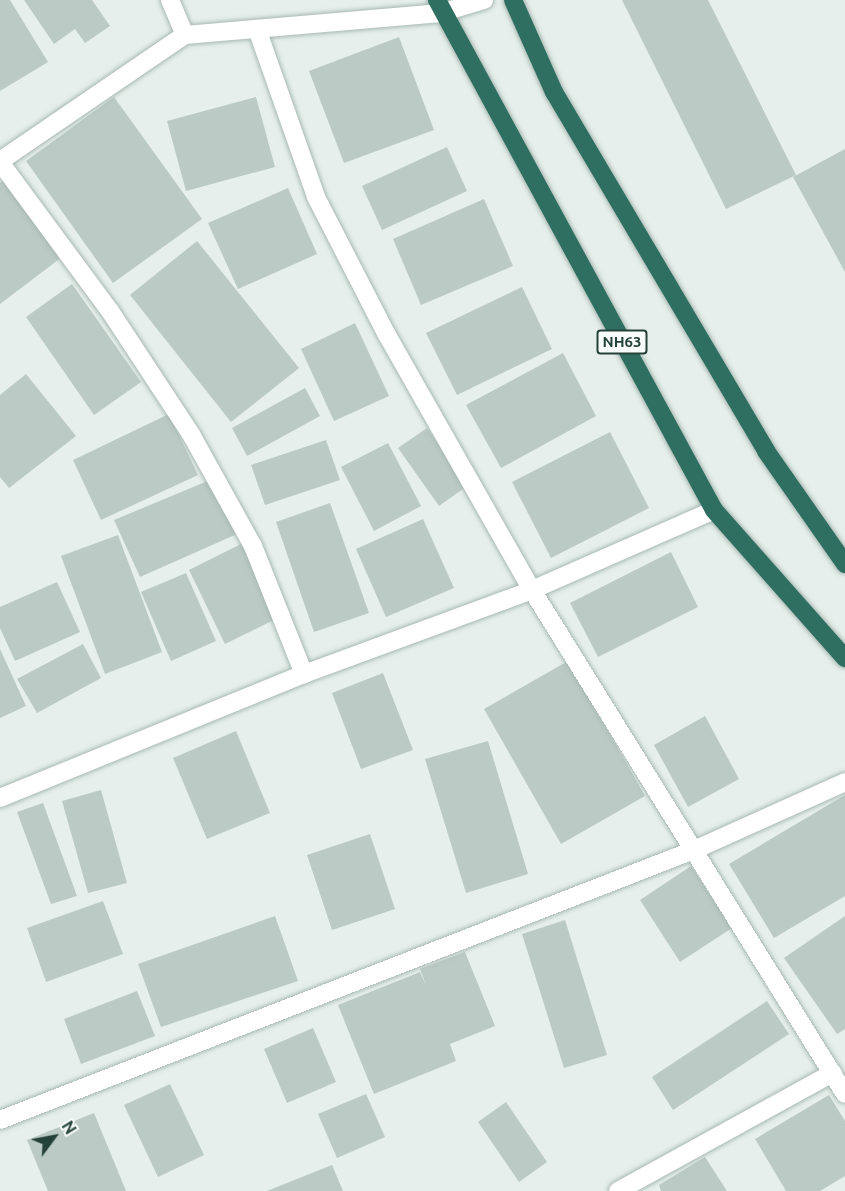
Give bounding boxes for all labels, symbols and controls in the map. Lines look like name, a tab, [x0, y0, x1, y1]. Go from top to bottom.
road number: NH63	[596, 330, 648, 354]
north arrow	[24, 1107, 84, 1167]
text: N	[58, 1118, 80, 1137]

